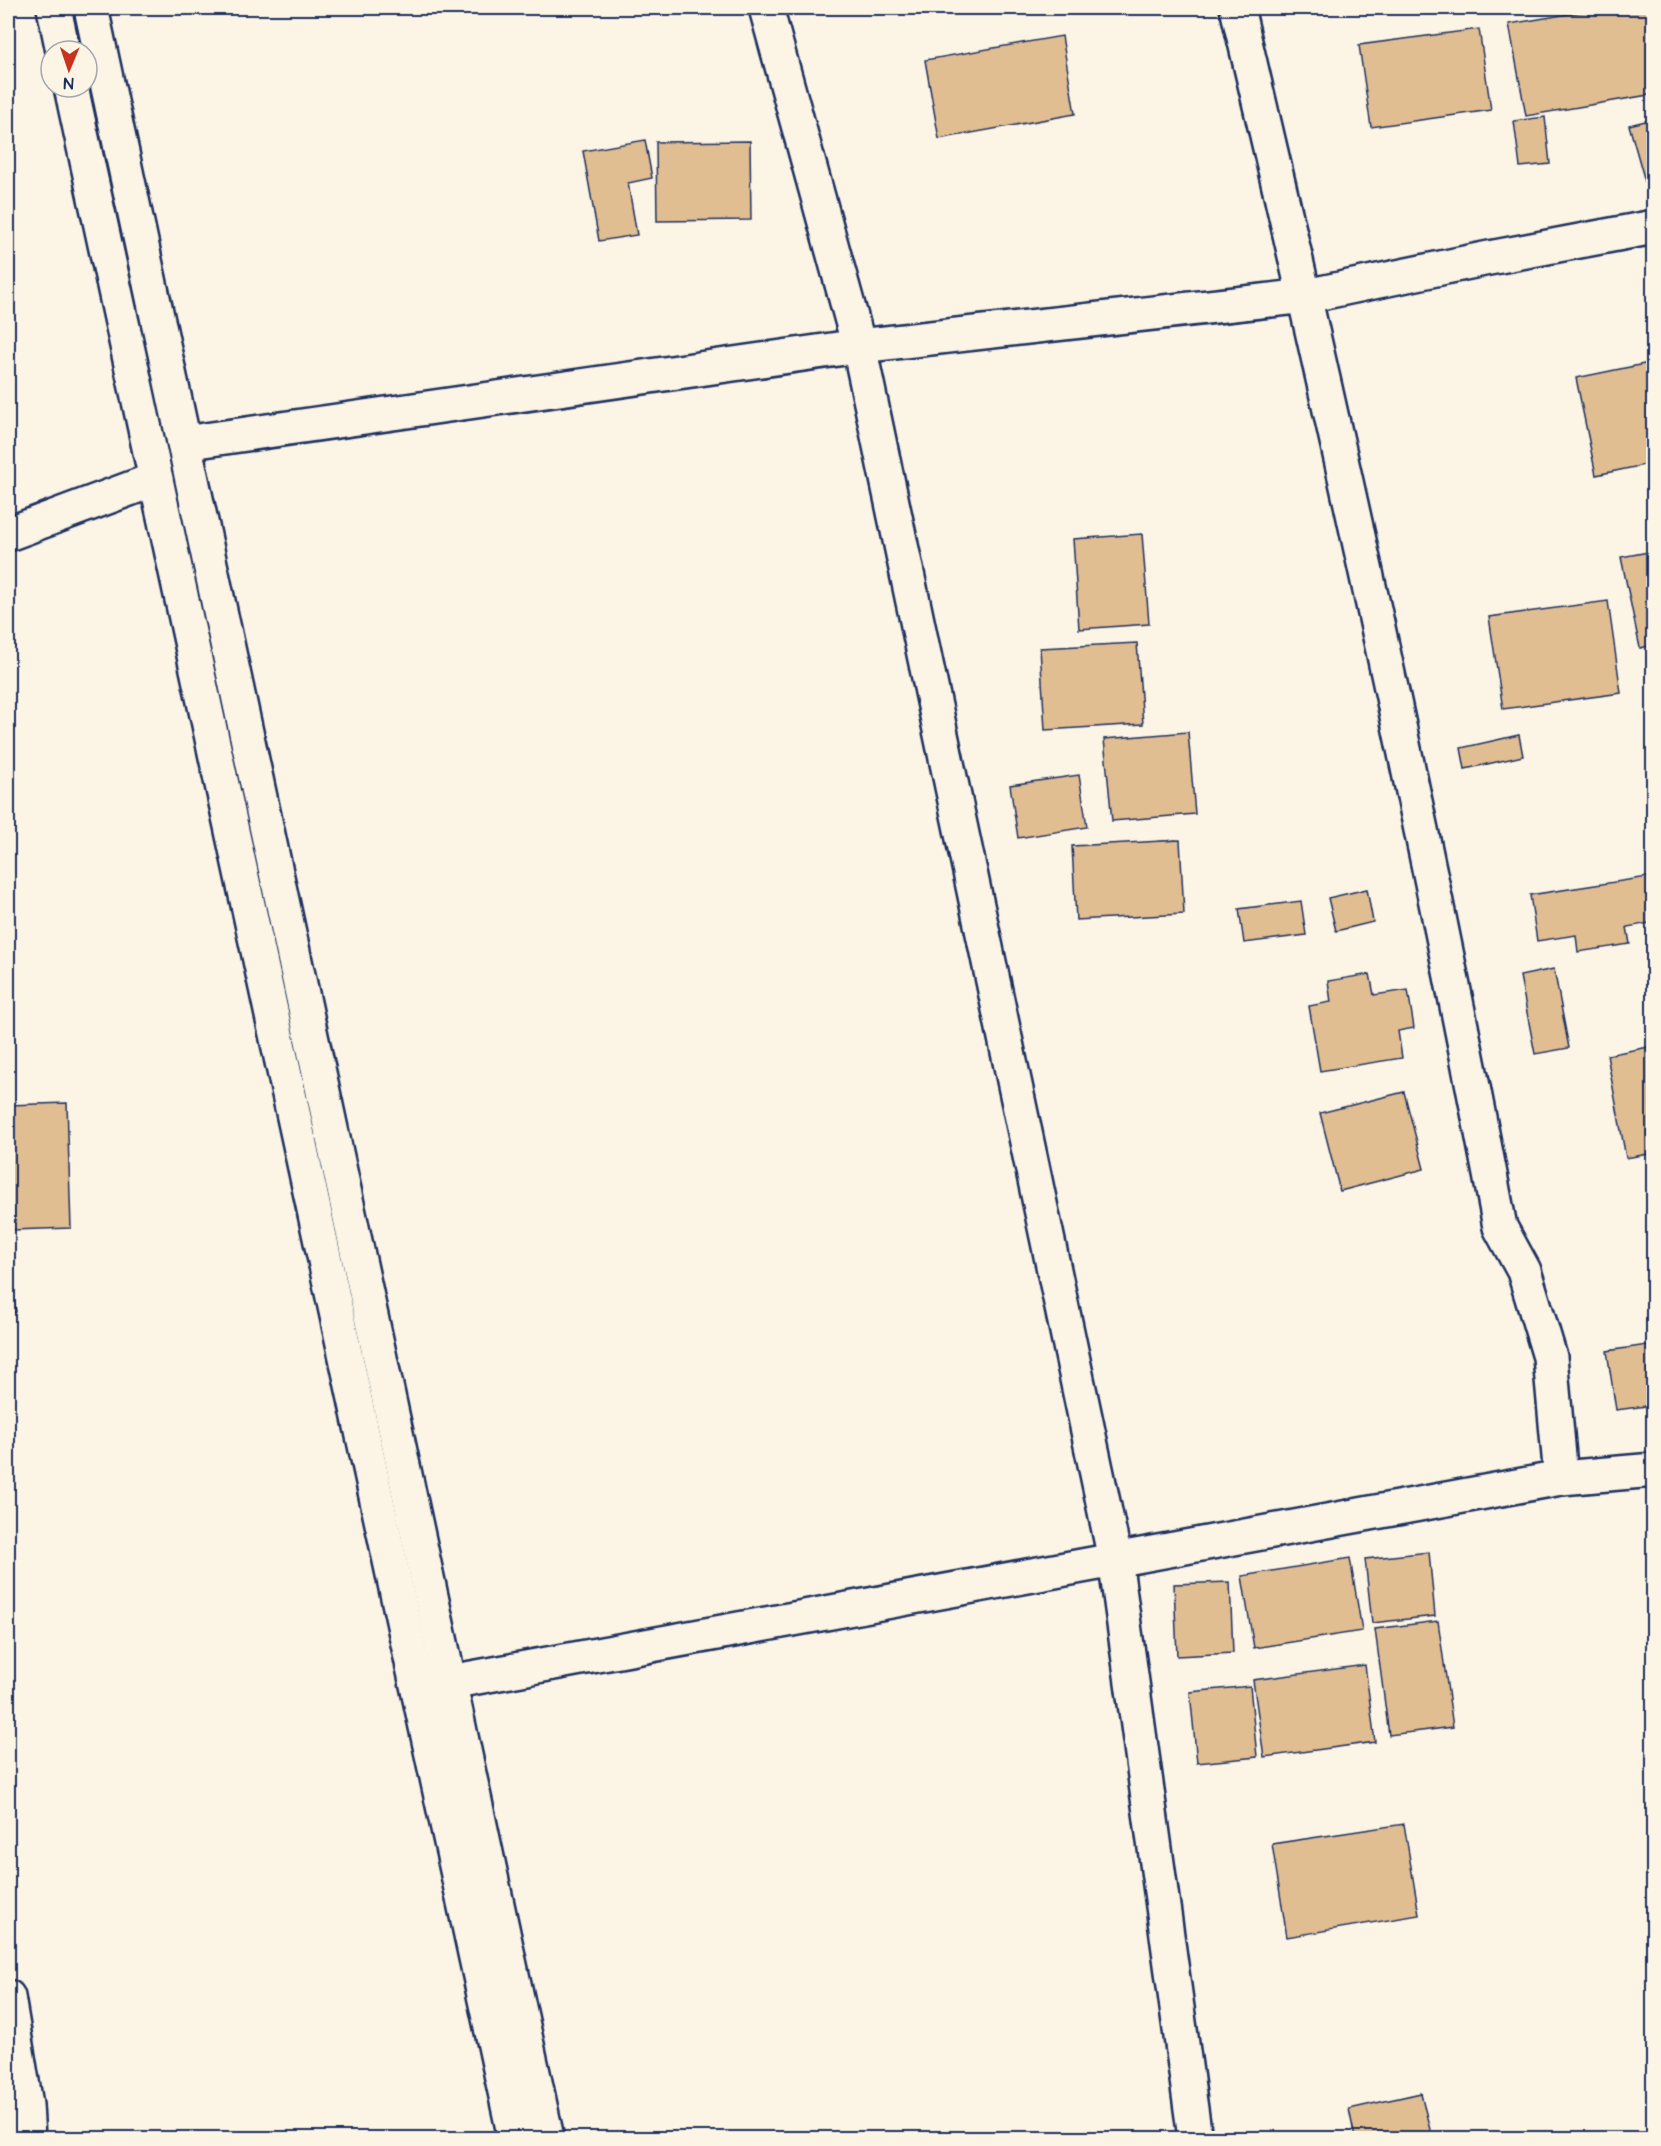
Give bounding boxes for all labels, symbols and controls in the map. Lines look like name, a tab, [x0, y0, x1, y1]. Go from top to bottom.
north arrow	[39, 39, 99, 99]
text: N	[63, 72, 74, 94]

